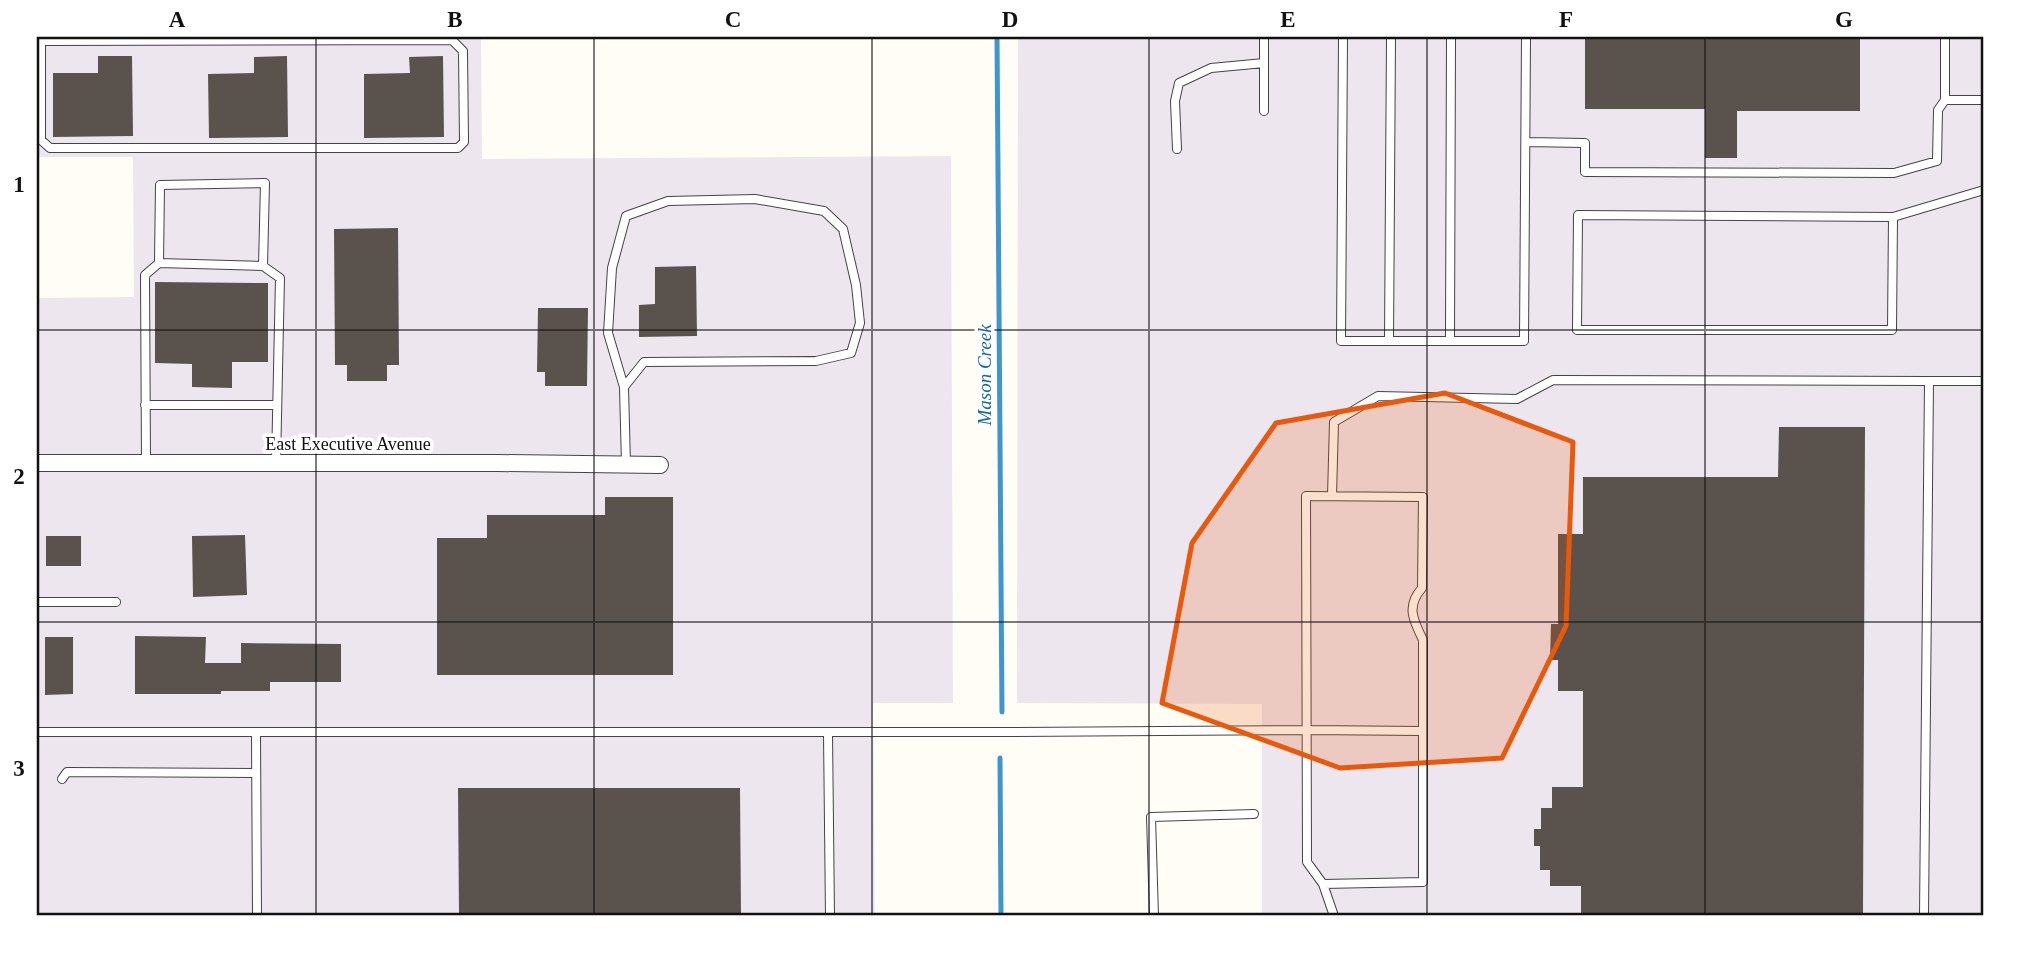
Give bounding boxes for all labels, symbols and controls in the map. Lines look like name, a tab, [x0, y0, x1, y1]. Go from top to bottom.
text: A	[169, 7, 186, 32]
text: B	[447, 7, 463, 32]
text: C	[725, 7, 741, 32]
text: D	[1002, 7, 1018, 32]
text: E	[1280, 7, 1296, 32]
text: F	[1559, 7, 1573, 32]
text: G	[1835, 7, 1853, 32]
text: 1	[13, 172, 25, 197]
water label: Mason Creek	[974, 324, 995, 427]
street label: East Executive Avenue	[265, 434, 431, 454]
text: 2	[13, 464, 25, 489]
text: 3	[13, 756, 25, 781]

